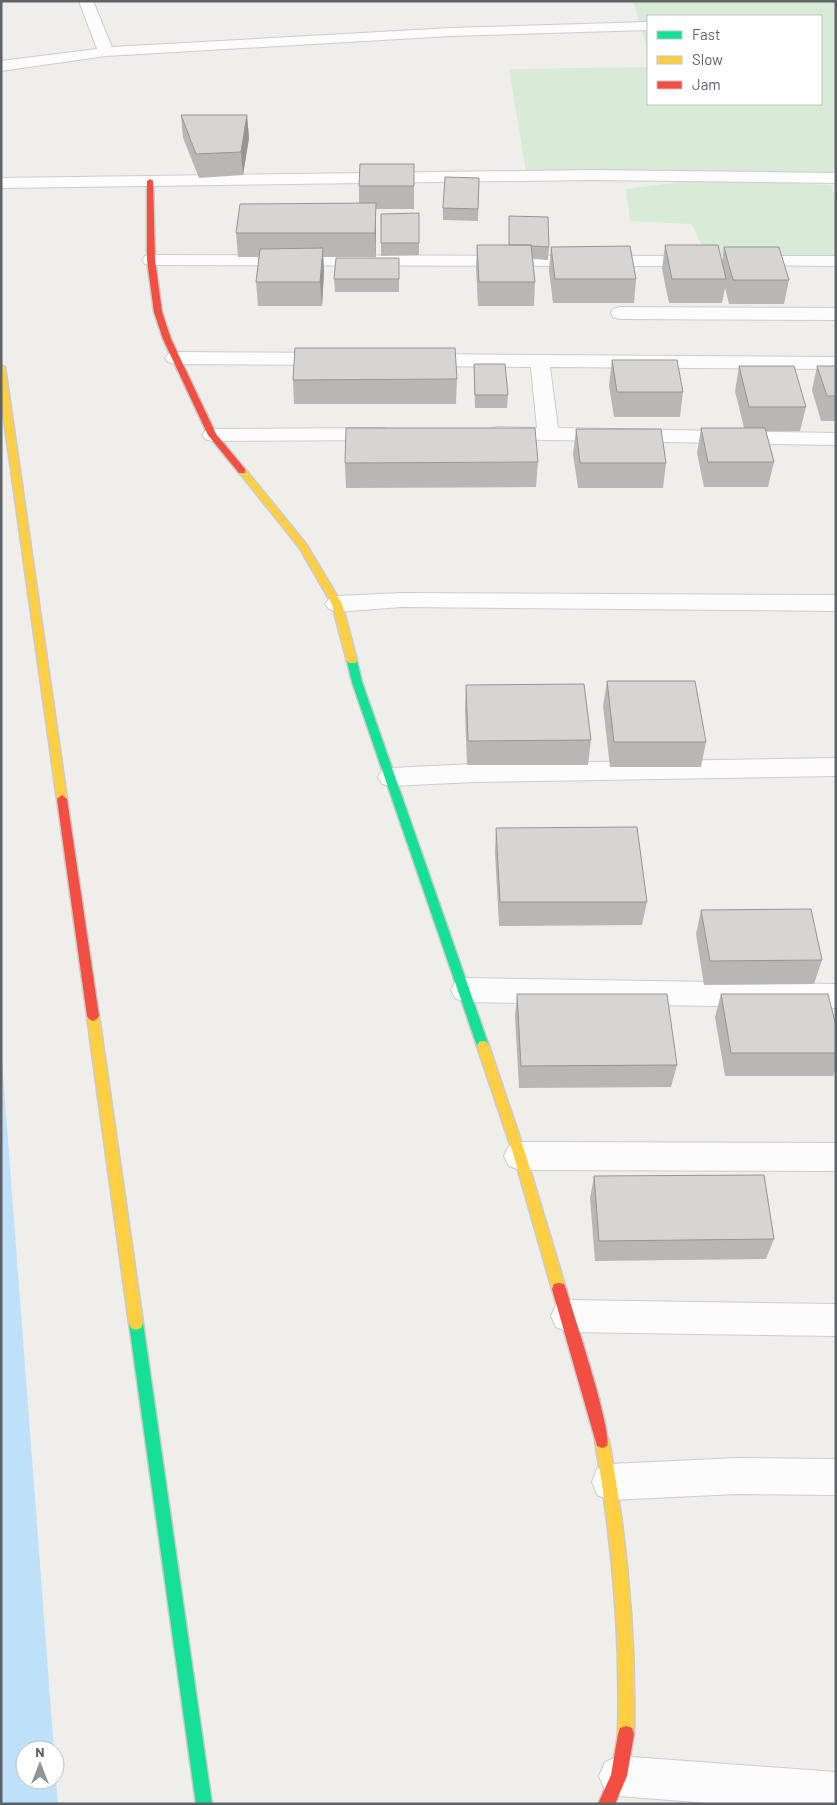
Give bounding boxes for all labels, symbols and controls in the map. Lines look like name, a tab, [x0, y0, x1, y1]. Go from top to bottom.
legend	[647, 15, 822, 105]
text: Fast	[692, 25, 720, 43]
text: Slow	[692, 50, 723, 68]
text: Jam	[692, 75, 721, 93]
north arrow	[15, 1740, 65, 1790]
text: N	[35, 1743, 45, 1760]

